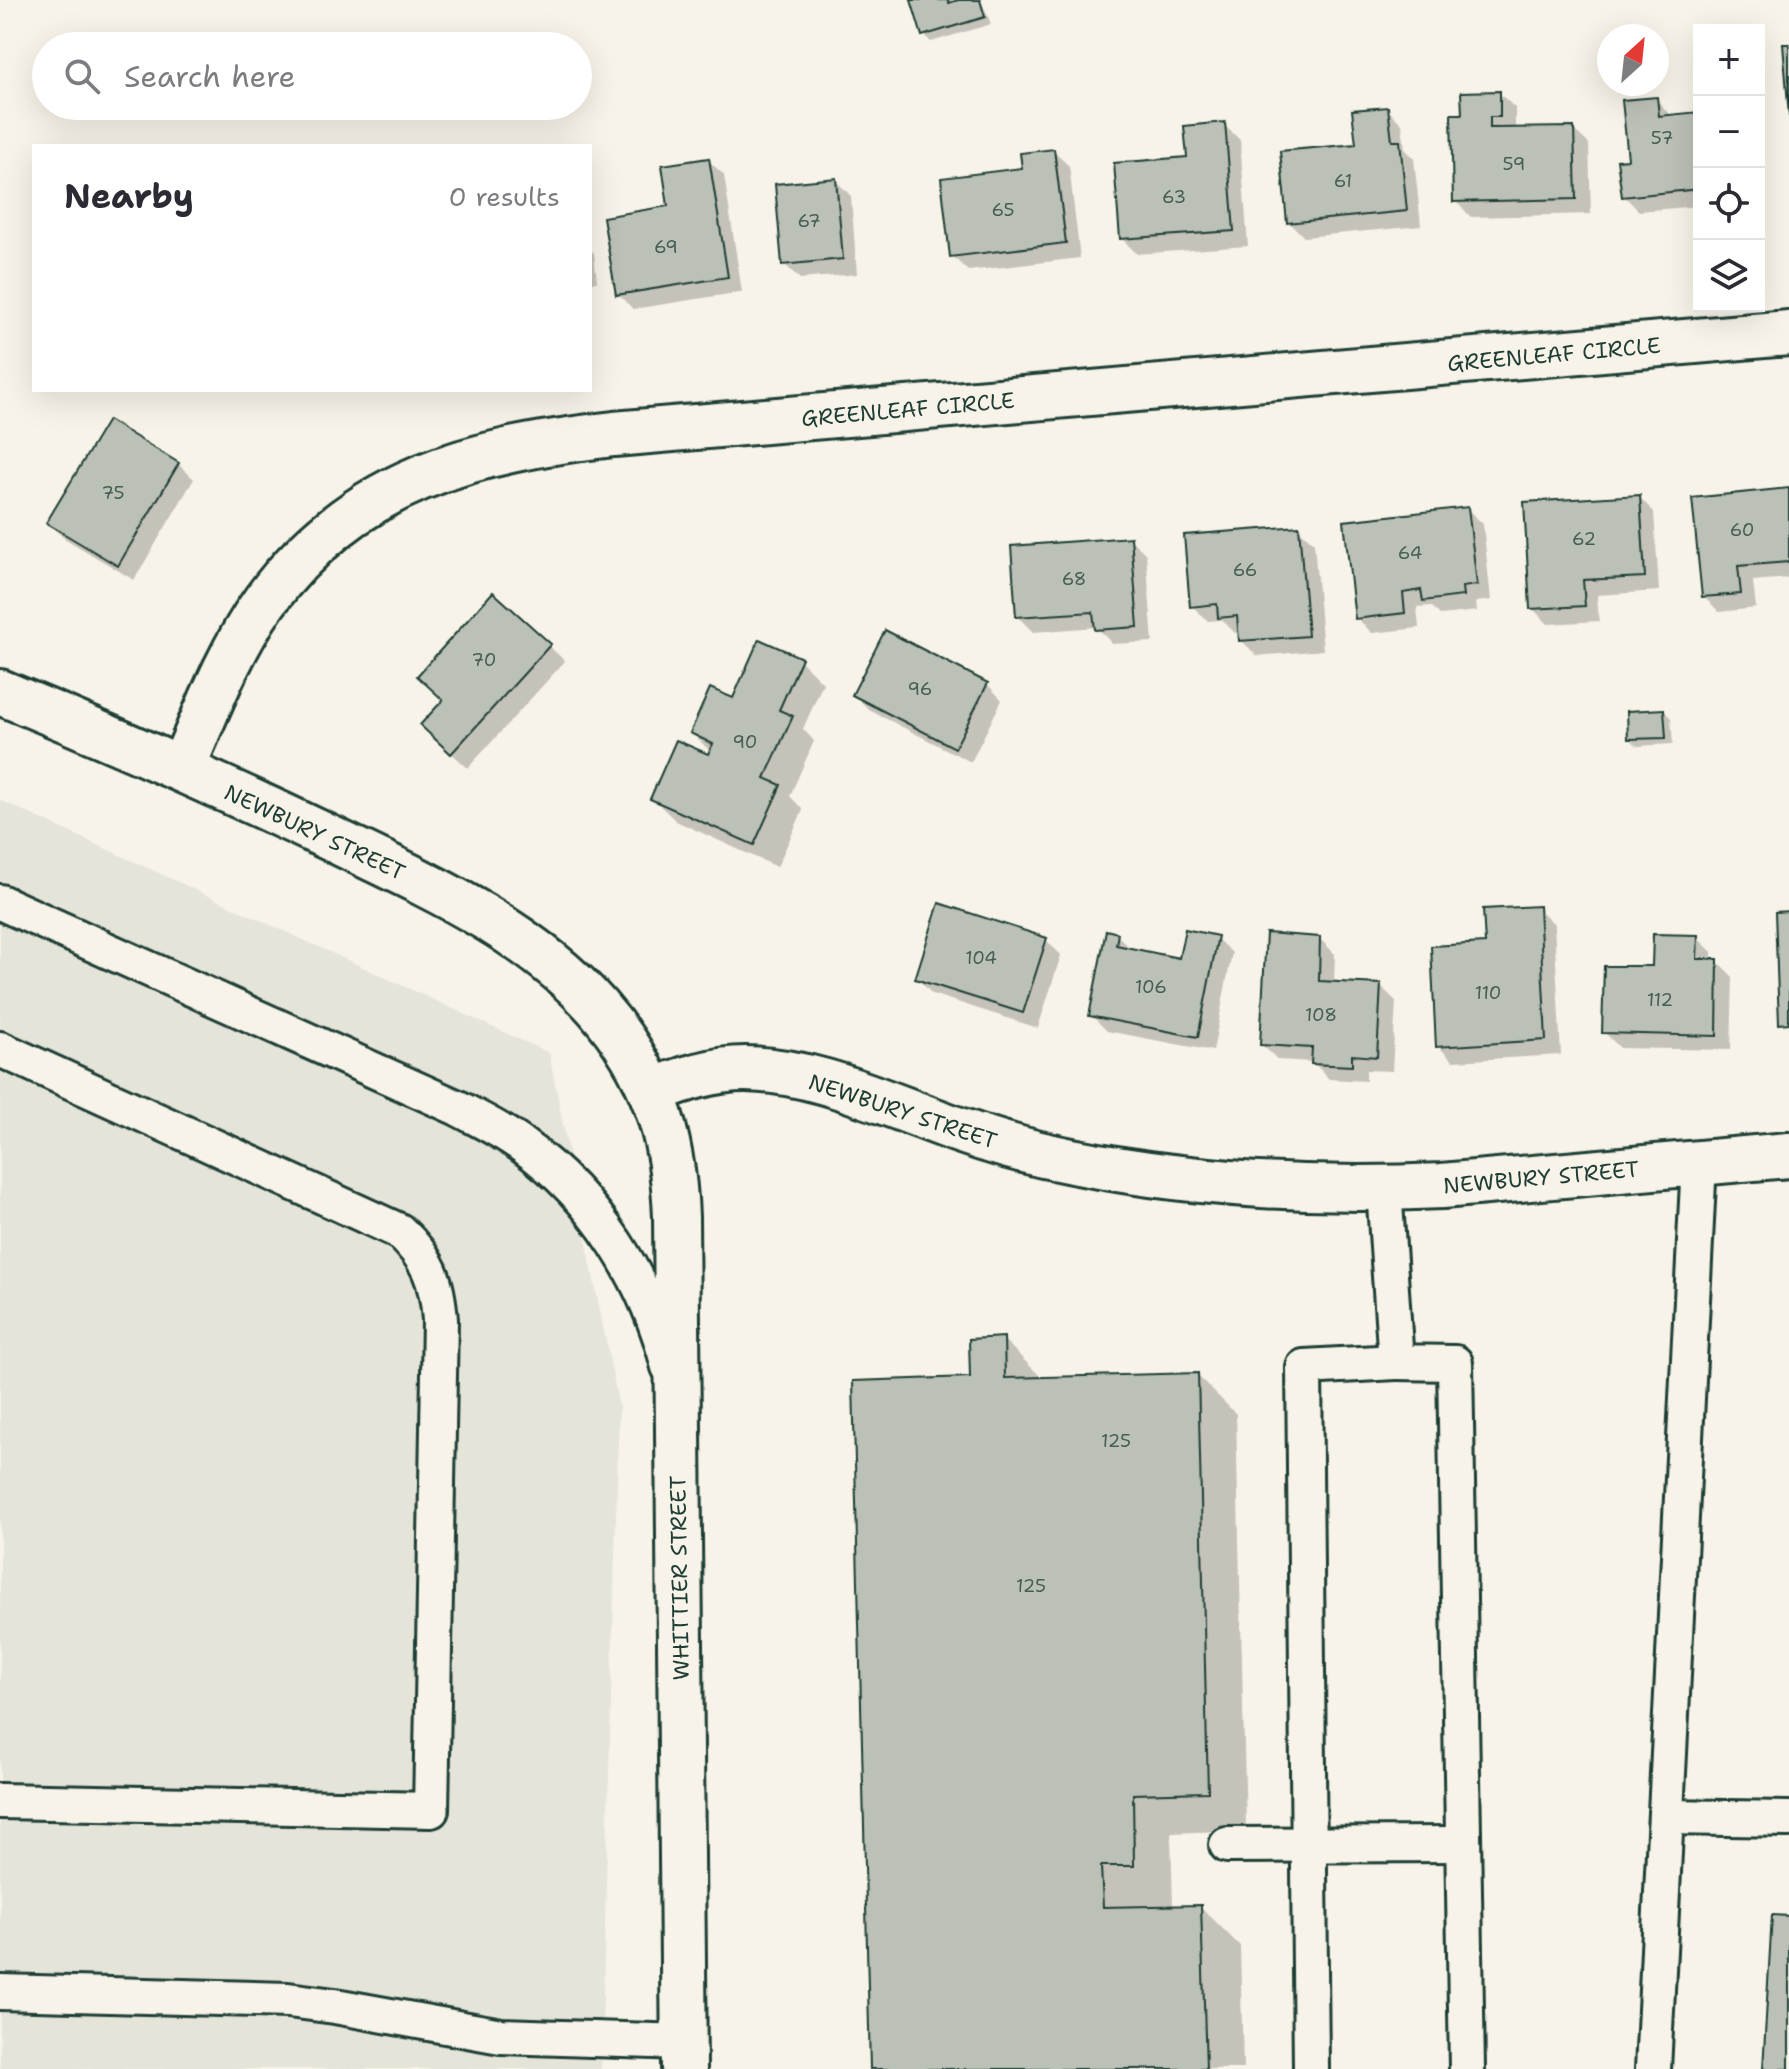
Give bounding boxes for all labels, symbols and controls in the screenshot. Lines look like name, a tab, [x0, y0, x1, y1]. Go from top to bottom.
north arrow	[1597, 24, 1669, 96]
map controls	[1693, 24, 1765, 312]
button: +	[1693, 24, 1765, 96]
search box	[32, 32, 592, 120]
icon: search	[60, 54, 104, 98]
text: Search here	[124, 56, 295, 97]
button: −	[1693, 96, 1765, 168]
house number: 57	[1651, 126, 1673, 150]
house number: 59	[1503, 152, 1525, 176]
button: locate	[1693, 168, 1765, 240]
house number: 61	[1334, 169, 1352, 193]
text: Nearby	[64, 173, 194, 219]
text: 0 results	[448, 179, 560, 214]
house number: 63	[1162, 185, 1186, 209]
house number: 65	[992, 198, 1014, 222]
house number: 67	[797, 209, 821, 233]
house number: 69	[654, 235, 678, 259]
button: layers	[1693, 240, 1765, 312]
street label: GREENLEAF CIRCLE	[1446, 331, 1662, 378]
street label: GREENLEAF CIRCLE	[800, 386, 1016, 433]
house number: 75	[102, 481, 124, 505]
house number: 60	[1730, 518, 1754, 542]
house number: 62	[1572, 527, 1596, 551]
house number: 64	[1398, 541, 1422, 565]
house number: 66	[1233, 558, 1257, 582]
house number: 68	[1062, 567, 1086, 591]
house number: 70	[472, 648, 496, 672]
house number: 96	[908, 677, 932, 701]
house number: 90	[733, 730, 757, 754]
street label: NEWBURY STREET	[220, 778, 410, 887]
house number: 104	[965, 946, 997, 970]
house number: 106	[1135, 975, 1167, 999]
house number: 110	[1475, 981, 1501, 1005]
house number: 112	[1647, 988, 1673, 1012]
house number: 108	[1305, 1003, 1337, 1027]
street label: NEWBURY STREET	[805, 1067, 1001, 1156]
street label: NEWBURY STREET	[1442, 1154, 1641, 1201]
house number: 125	[1101, 1429, 1131, 1453]
street label: WHITTIER STREET	[663, 1475, 696, 1681]
house number: 125	[1016, 1574, 1046, 1598]

